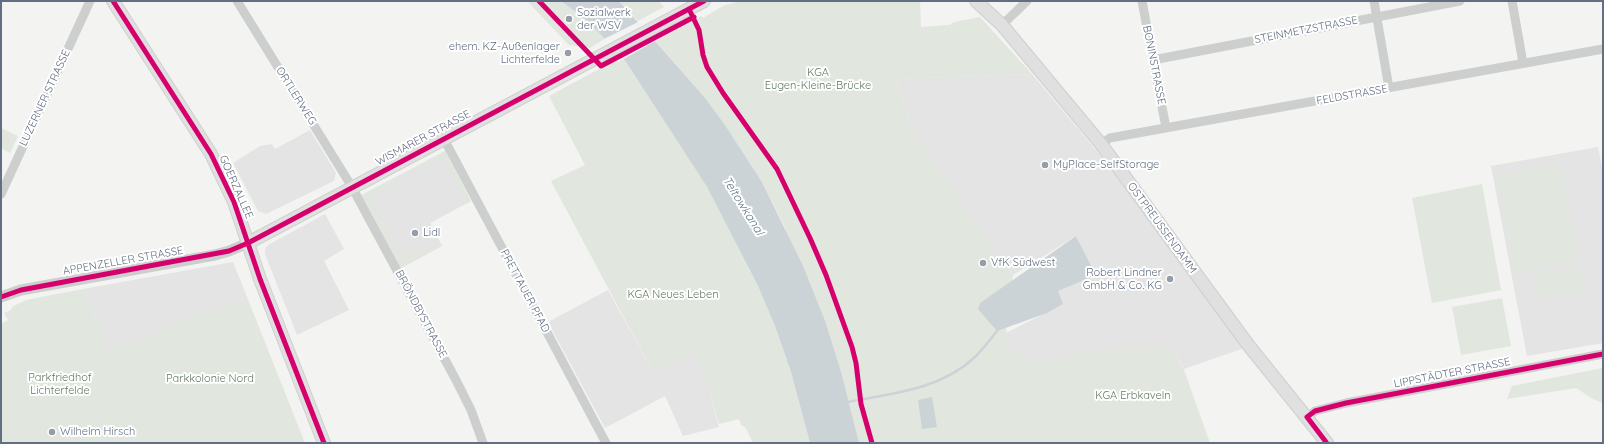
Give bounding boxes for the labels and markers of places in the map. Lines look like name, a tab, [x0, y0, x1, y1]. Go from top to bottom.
place label: Sozialwerk der WSV	[577, 6, 631, 32]
marker: Sozialwerk der WSV	[564, 14, 574, 24]
place label: ehem. KZ-Außenlager Lichterfelde	[449, 40, 560, 66]
marker: ehem. KZ-Außenlager Lichterfelde	[563, 48, 573, 58]
place label: MyPlace-SelfStorage	[1053, 158, 1159, 172]
marker: MyPlace-SelfStorage	[1040, 160, 1050, 170]
place label: Lidl	[423, 226, 440, 240]
marker: Lidl	[410, 228, 420, 238]
place label: VfK Südwest	[991, 256, 1055, 270]
marker: VfK Südwest	[978, 258, 988, 268]
place label: Robert Lindner GmbH & Co. KG	[1083, 266, 1162, 292]
marker: Robert Lindner GmbH & Co. KG	[1165, 274, 1175, 284]
place label: Wilhelm Hirsch	[60, 425, 135, 439]
marker: Wilhelm Hirsch	[47, 427, 57, 437]

